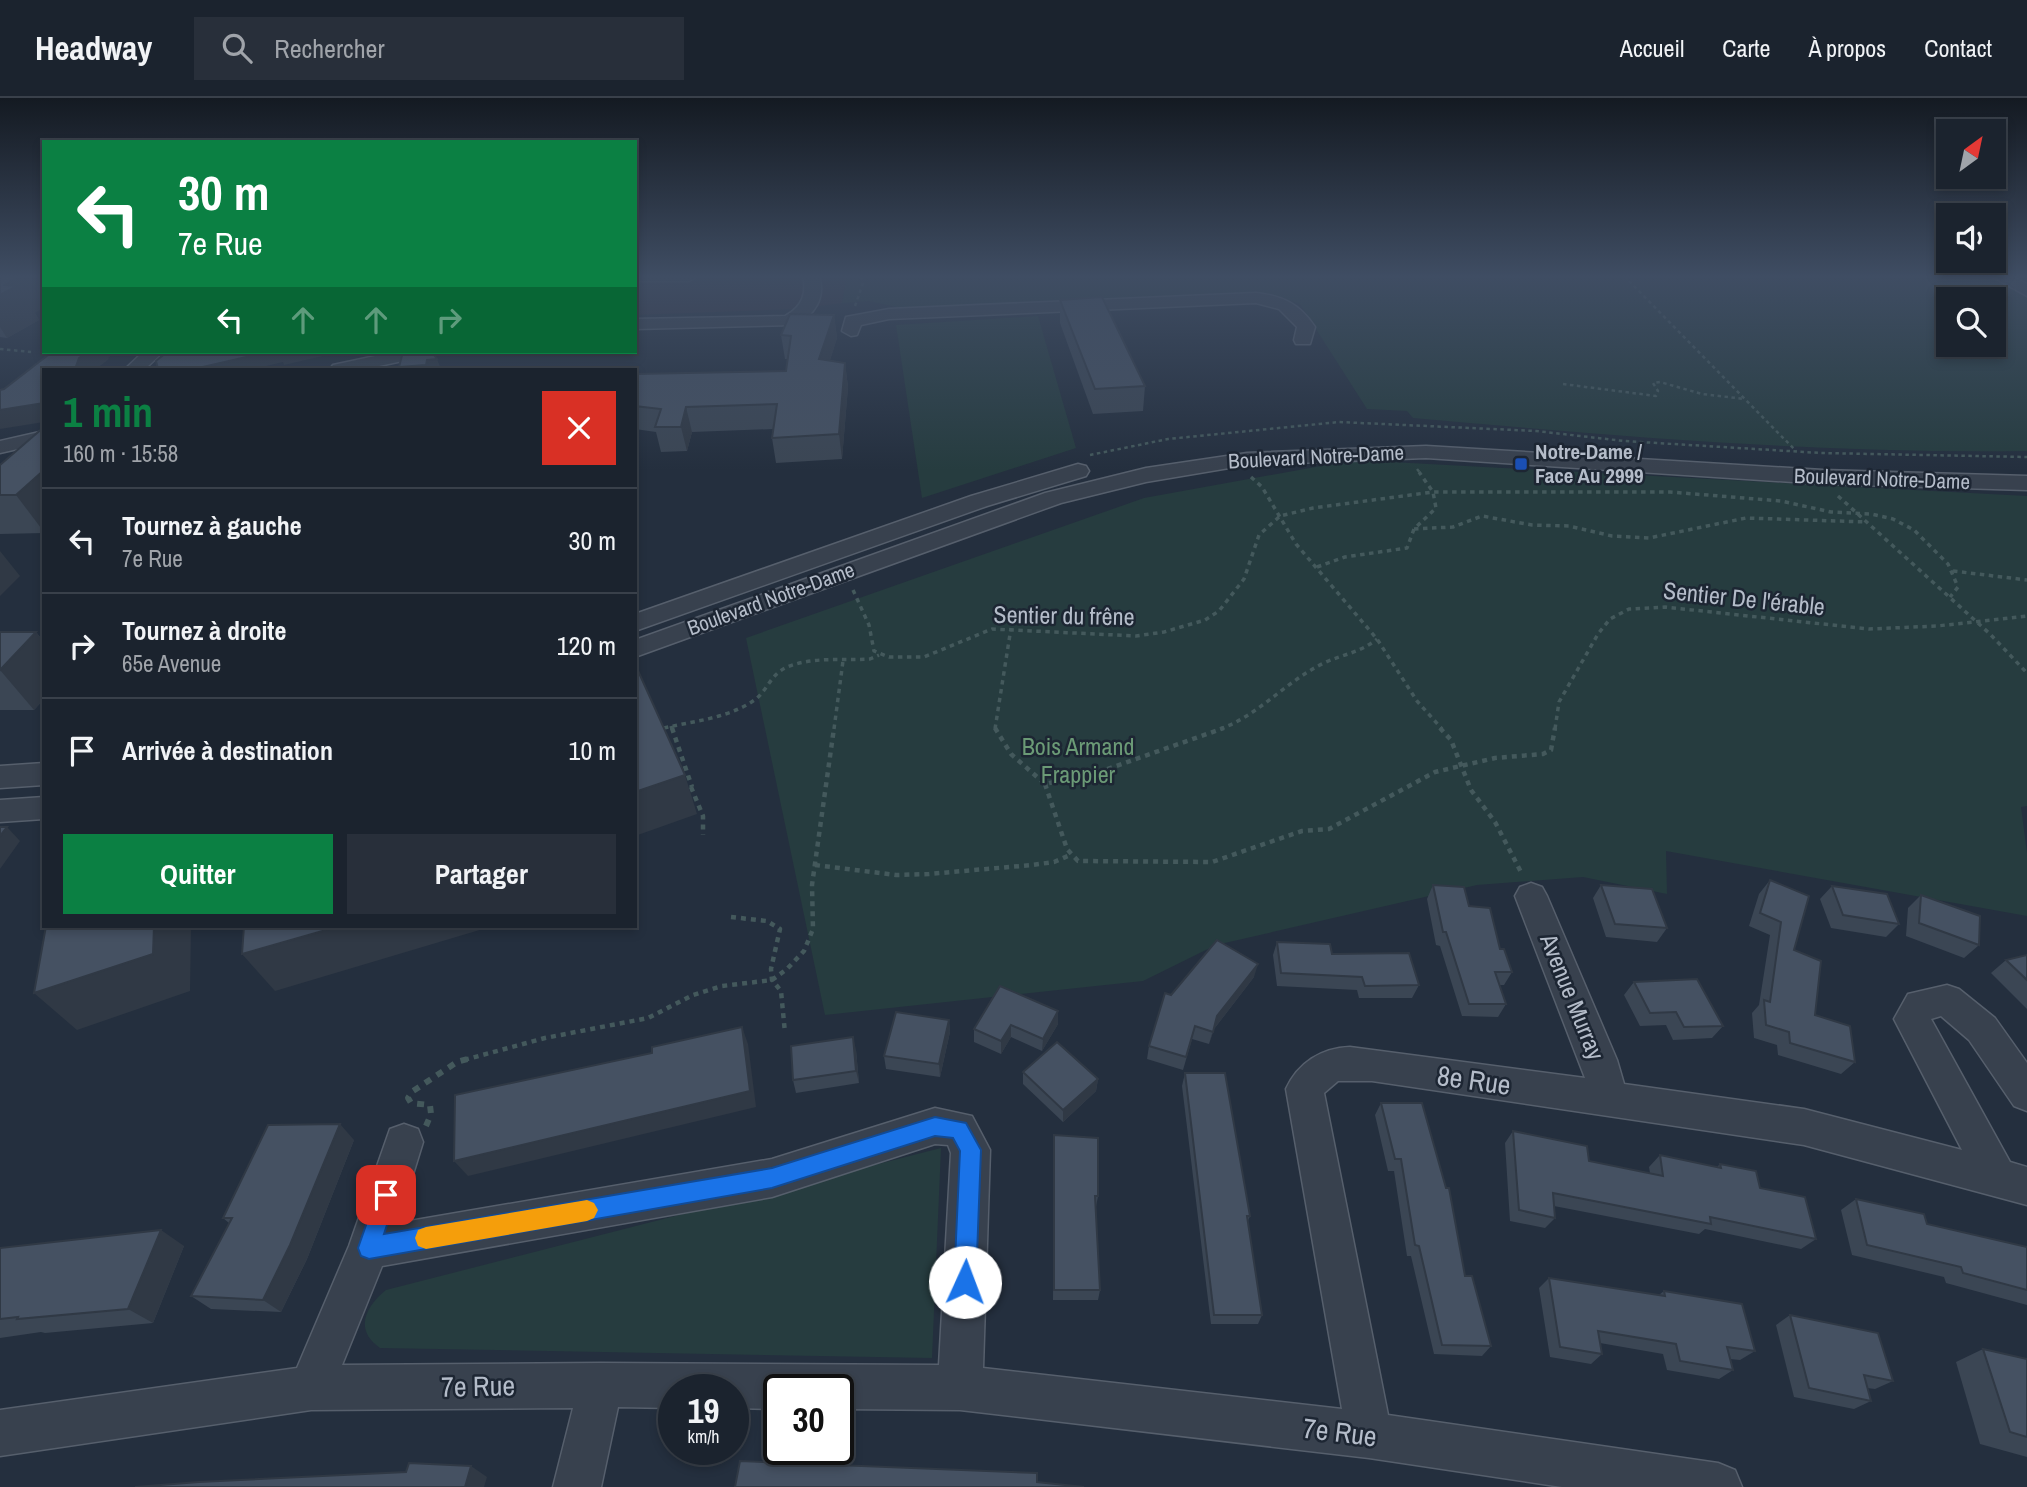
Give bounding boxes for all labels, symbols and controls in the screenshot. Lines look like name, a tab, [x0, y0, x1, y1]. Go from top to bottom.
search box	[194, 17, 684, 80]
text: Headway	[35, 26, 152, 70]
icon: search	[218, 29, 256, 67]
text: Rechercher	[274, 31, 385, 66]
text: Accueil	[1620, 32, 1684, 64]
text: Carte	[1722, 32, 1770, 64]
text: À propos	[1808, 32, 1886, 64]
text: Contact	[1924, 32, 1992, 64]
north arrow	[1936, 119, 2006, 189]
map controls	[1936, 119, 2006, 357]
text: 30 m	[178, 159, 270, 225]
icon: left	[63, 168, 154, 259]
button: sound	[1936, 203, 2006, 273]
text: 7e Rue	[178, 222, 263, 265]
button: search	[1936, 287, 2006, 357]
icon: left	[211, 301, 249, 339]
icon: ahead	[284, 301, 322, 339]
icon: ahead	[357, 301, 395, 339]
icon: right	[430, 301, 468, 339]
text: 1 min	[63, 384, 153, 440]
button: close	[542, 391, 616, 465]
street label: Boulevard Notre-Dame	[1227, 437, 1405, 476]
place label: Notre-Dame / Face Au 2999	[1535, 437, 1644, 490]
text: 160 m · 15:58	[63, 438, 178, 469]
marker: Notre-Dame / Face Au 2999	[1513, 456, 1529, 472]
street label: Boulevard Notre-Dame	[1794, 461, 1971, 496]
text: Tournez à gauche	[122, 508, 302, 543]
icon: left	[63, 522, 101, 560]
text: 30 m	[569, 523, 616, 558]
text: 7e Rue	[122, 543, 183, 574]
street label: Boulevard Notre-Dame	[683, 555, 859, 642]
street label: Sentier De l'érable	[1662, 574, 1827, 622]
street label: Sentier du frêne	[993, 598, 1135, 632]
text: Tournez à droite	[122, 613, 286, 648]
icon: right	[63, 627, 101, 665]
text: 120 m	[557, 628, 616, 663]
text: 65e Avenue	[122, 648, 221, 679]
park label: Bois Armand Frappier	[1022, 730, 1134, 790]
icon: arrive	[63, 732, 101, 770]
text: Arrivée à destination	[122, 733, 333, 768]
text: 10 m	[569, 733, 616, 768]
button: Quitter	[63, 834, 333, 914]
button: Partager	[347, 834, 616, 914]
street label: Avenue Murray	[1533, 928, 1613, 1064]
street label: 8e Rue	[1435, 1056, 1513, 1104]
pin	[356, 1165, 416, 1225]
icon: arrive	[367, 1176, 405, 1214]
position arrow	[928, 1245, 1002, 1319]
street label: 7e Rue	[441, 1366, 515, 1406]
speed limit sign: 30	[763, 1374, 854, 1465]
text: 19	[688, 1387, 719, 1434]
street label: 7e Rue	[1301, 1409, 1379, 1455]
text: km/h	[688, 1424, 720, 1449]

